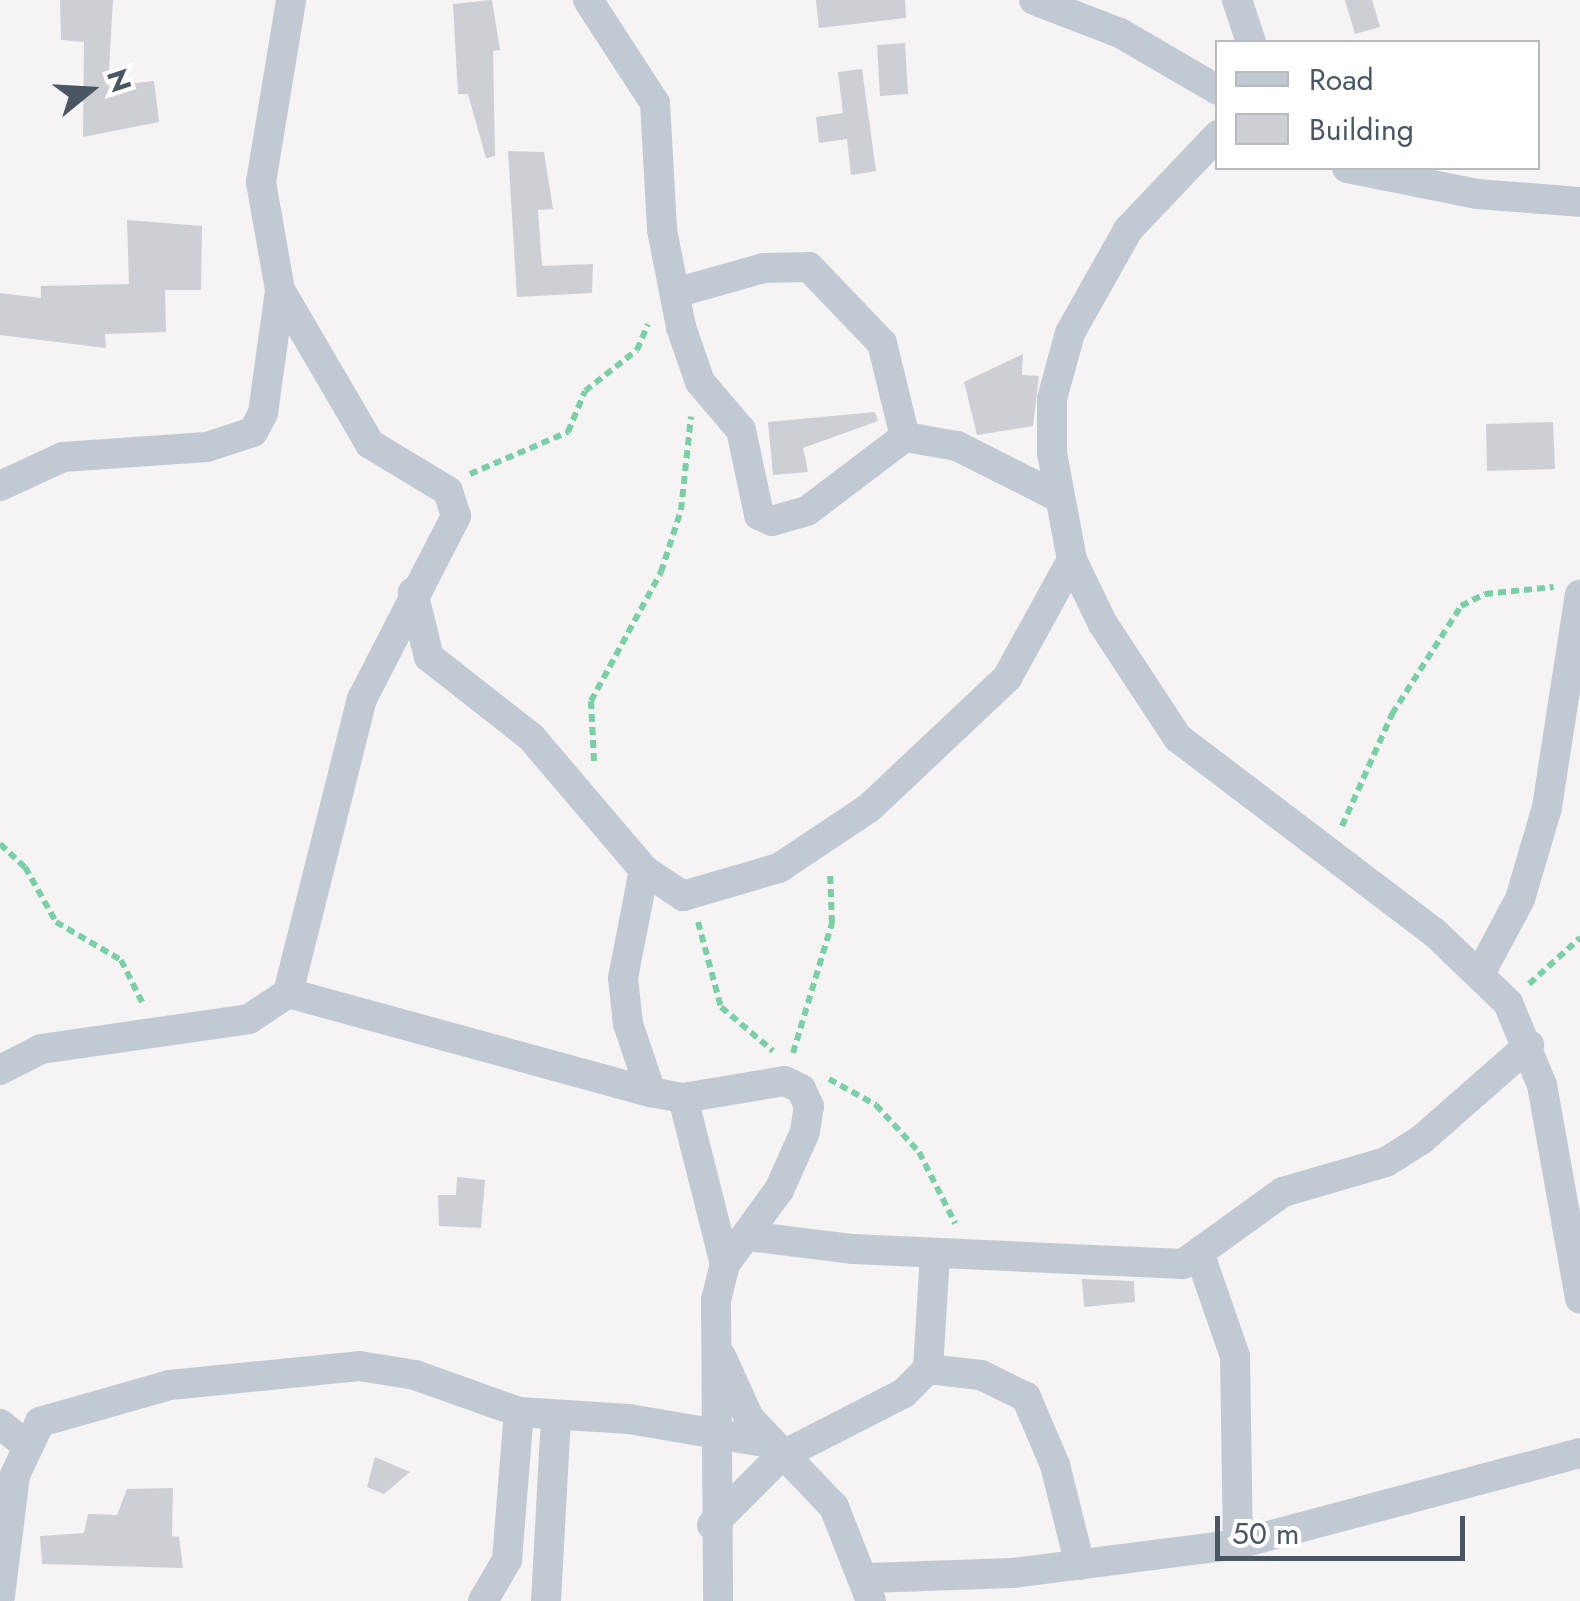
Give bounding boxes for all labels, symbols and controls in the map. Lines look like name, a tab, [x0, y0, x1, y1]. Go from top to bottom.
north arrow	[40, 40, 140, 140]
legend	[1215, 40, 1540, 170]
text: Road	[1309, 58, 1374, 101]
text: N	[96, 64, 142, 97]
text: Building	[1309, 108, 1414, 151]
scale bar	[1220, 1496, 1470, 1558]
text: 50 m	[1232, 1512, 1299, 1555]

